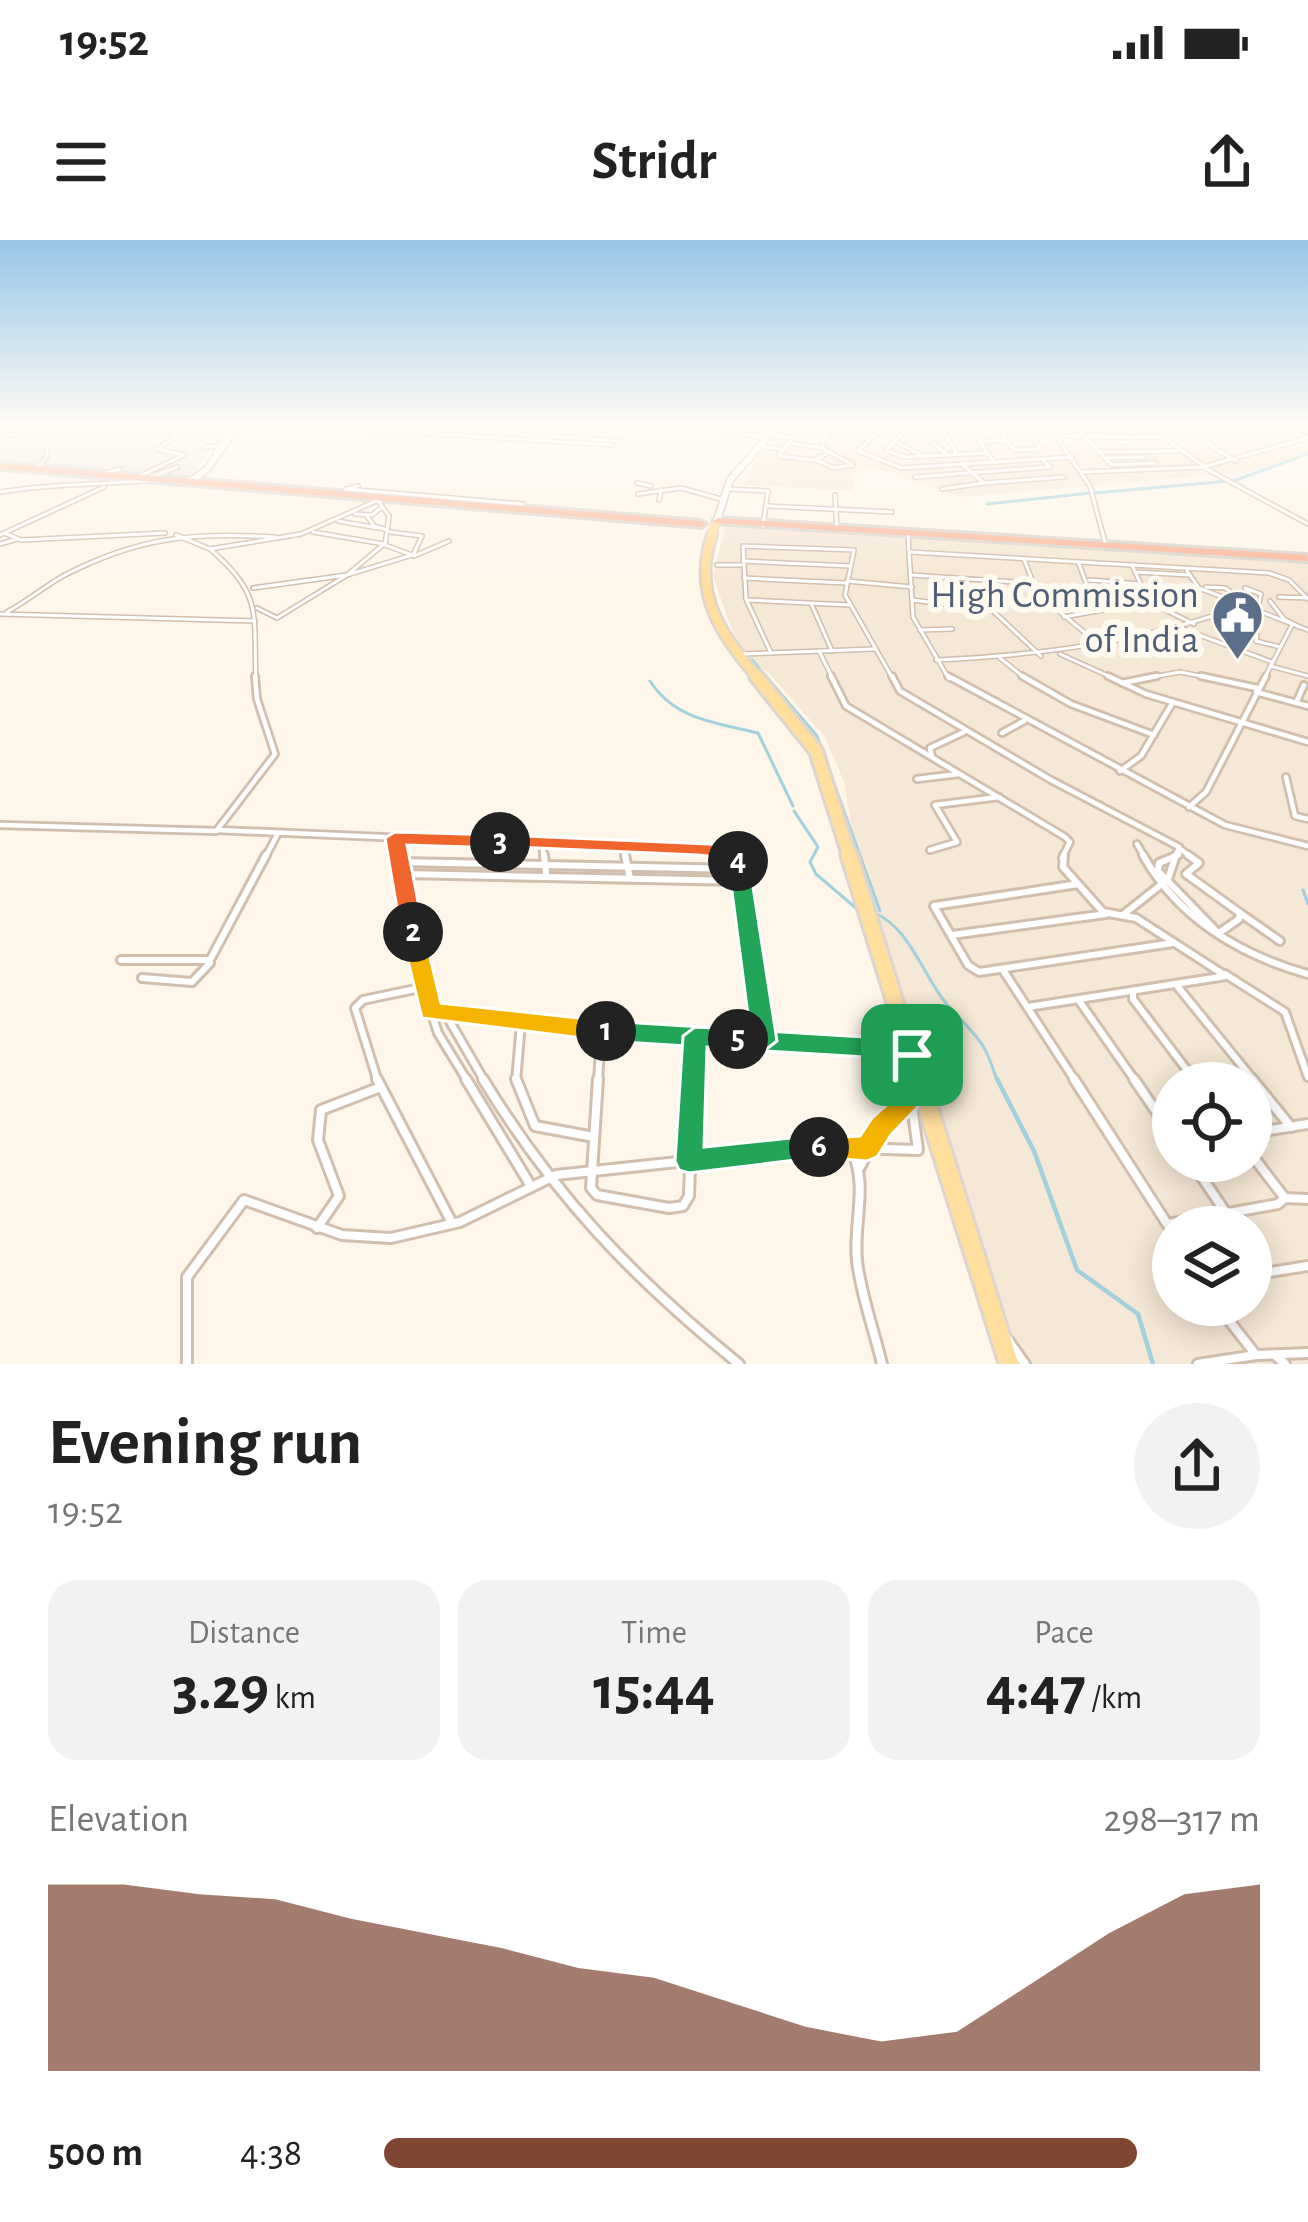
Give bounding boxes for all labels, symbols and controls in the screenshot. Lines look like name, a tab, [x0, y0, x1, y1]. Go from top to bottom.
text: 19:52	[60, 19, 149, 64]
icon: menu	[48, 129, 114, 195]
icon: share	[1194, 129, 1260, 195]
text: Stridr	[591, 135, 717, 189]
place label: High Commission of India	[930, 576, 1199, 660]
public building icon: High Commission of India	[1210, 587, 1266, 661]
pin: 3	[470, 812, 530, 872]
text: 3	[493, 825, 507, 858]
pin: 4	[708, 831, 768, 891]
text: 4	[730, 844, 746, 877]
pin: 2	[383, 902, 443, 962]
text: 2	[405, 915, 421, 948]
pin: 1	[576, 1001, 636, 1061]
pin	[861, 1004, 963, 1106]
pin: 5	[708, 1009, 768, 1069]
text: 1	[600, 1014, 612, 1047]
text: 5	[731, 1022, 745, 1055]
icon: arrive	[879, 1022, 945, 1088]
map controls	[1152, 1062, 1272, 1326]
button: locate	[1152, 1062, 1272, 1182]
pin: 6	[789, 1117, 849, 1177]
text: 6	[811, 1130, 827, 1163]
button: layers	[1152, 1206, 1272, 1326]
button: share	[1134, 1403, 1260, 1529]
text: Evening run	[48, 1410, 362, 1476]
text: 19:52	[48, 1492, 123, 1531]
text: Distance	[188, 1617, 300, 1650]
text: Time	[621, 1617, 687, 1650]
text: Pace	[1034, 1617, 1094, 1650]
text: 3.29	[172, 1660, 269, 1720]
text: 15:44	[593, 1660, 715, 1720]
text: 4:47	[986, 1660, 1086, 1720]
text: km	[269, 1682, 316, 1715]
text: /km	[1086, 1682, 1142, 1715]
text: Elevation	[48, 1800, 189, 1839]
text: 298–317 m	[1103, 1800, 1260, 1839]
text: 500 m	[48, 2134, 143, 2173]
text: 4:38	[240, 2134, 302, 2173]

